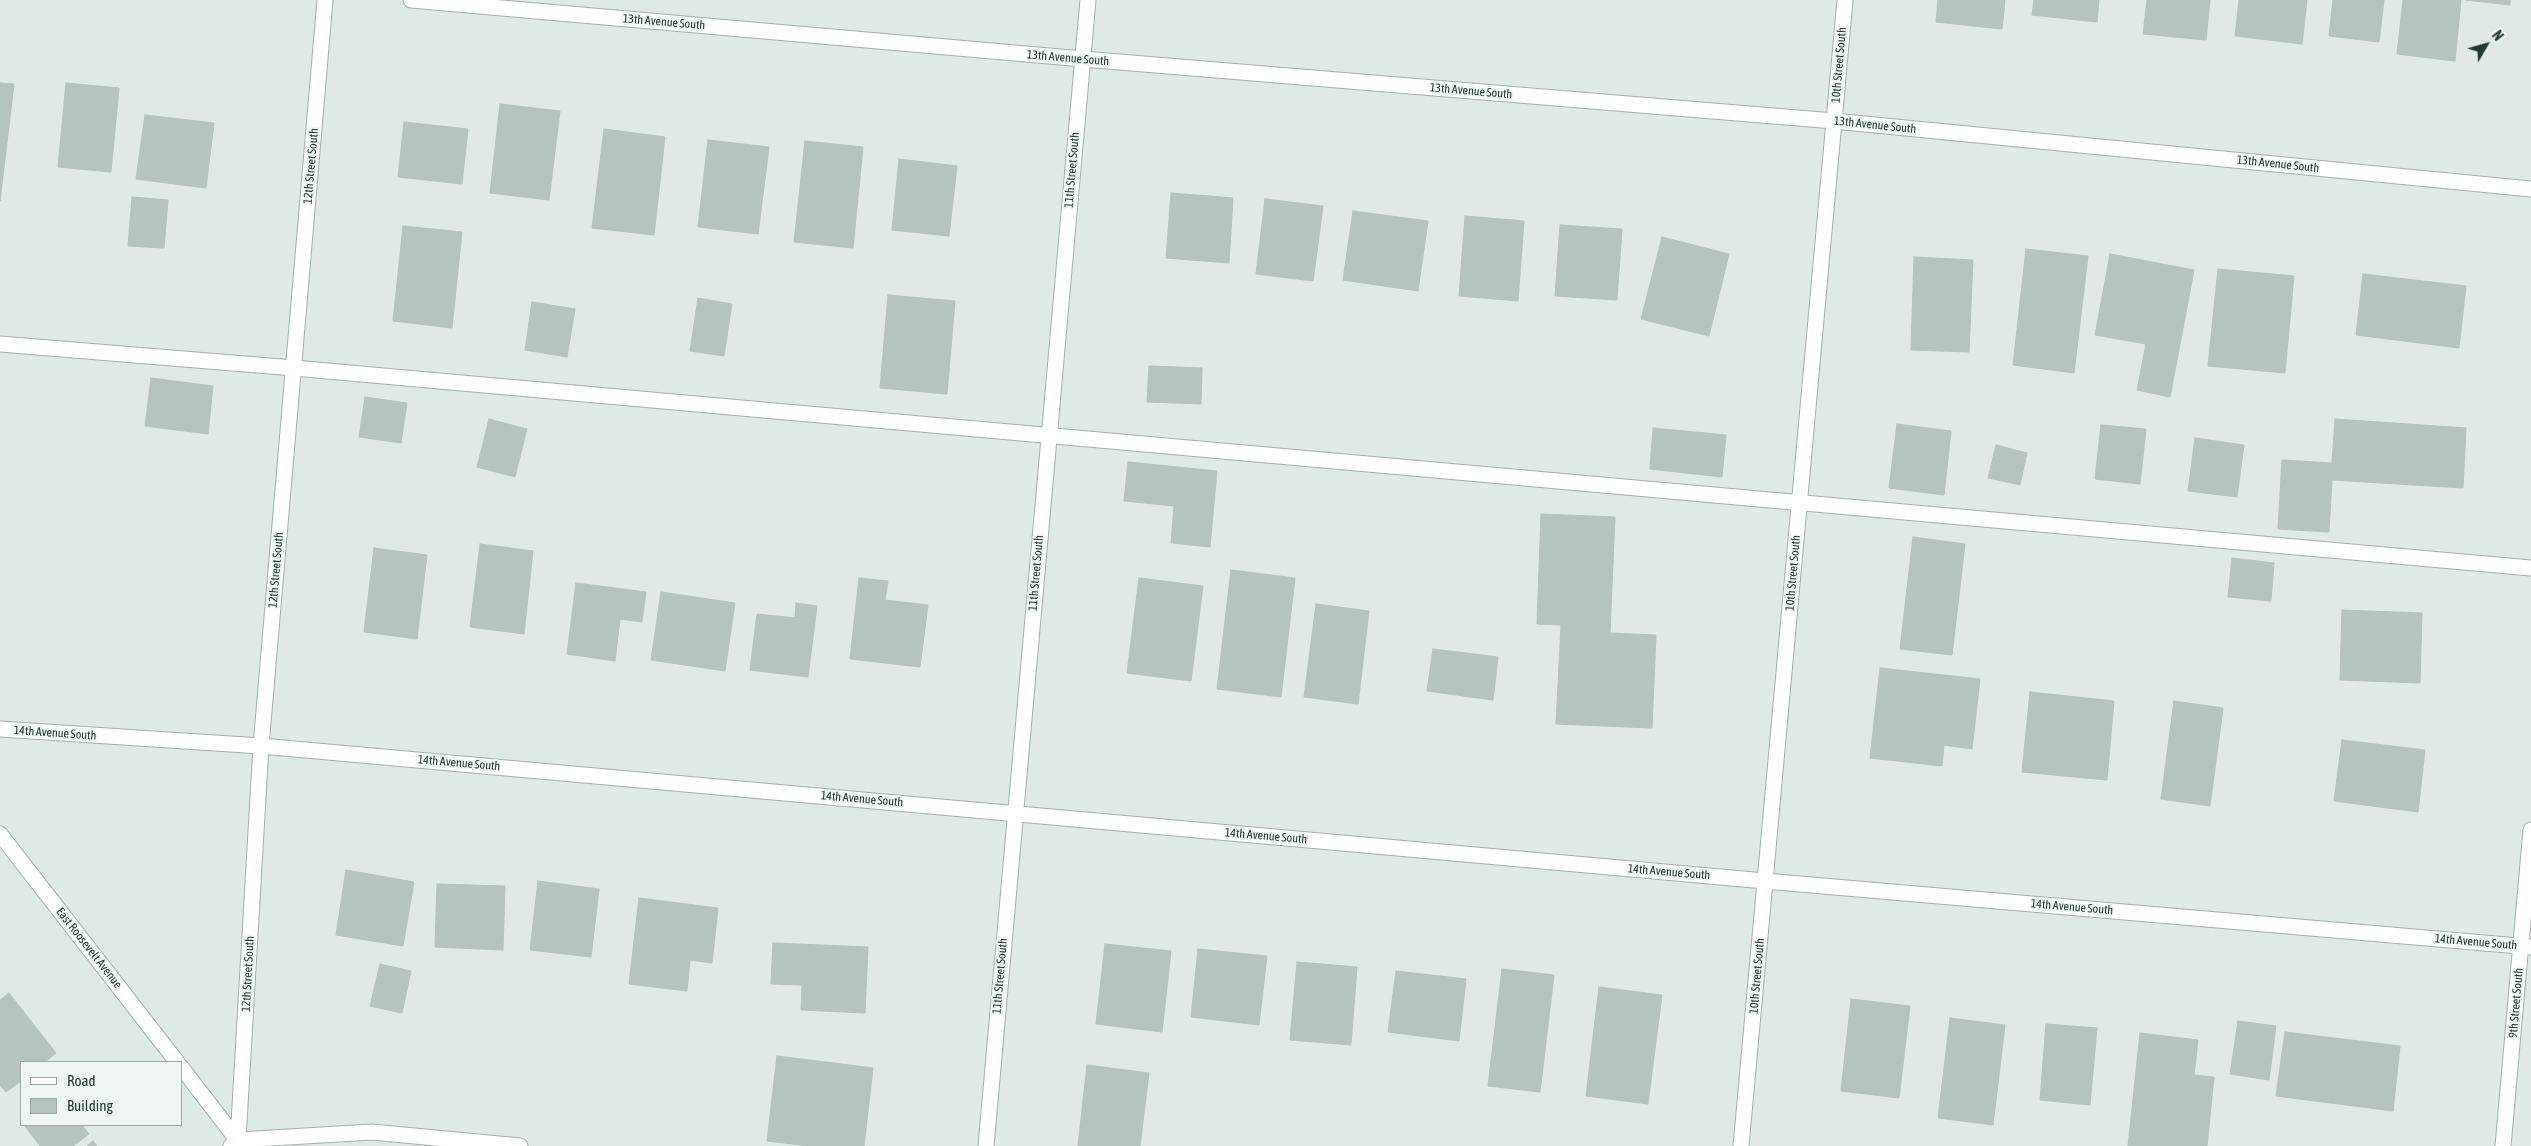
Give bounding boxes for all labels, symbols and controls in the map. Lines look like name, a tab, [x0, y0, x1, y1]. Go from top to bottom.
street label: 13th Avenue South	[622, 11, 706, 33]
north arrow	[2461, 20, 2511, 70]
street label: 10th Street South	[1829, 27, 1849, 103]
text: N	[2489, 28, 2507, 44]
street label: 13th Avenue South	[1026, 47, 1110, 69]
street label: 13th Avenue South	[1429, 80, 1513, 102]
street label: 13th Avenue South	[1833, 114, 1917, 136]
street label: 12th Street South	[301, 128, 321, 204]
street label: 11th Street South	[1062, 132, 1082, 208]
street label: 13th Avenue South	[2236, 153, 2320, 175]
street label: 12th Street South	[266, 532, 286, 608]
street label: 11th Street South	[1026, 535, 1046, 611]
street label: 10th Street South	[1783, 535, 1803, 611]
street label: 14th Avenue South	[13, 723, 97, 743]
street label: 14th Avenue South	[417, 752, 501, 774]
street label: 14th Avenue South	[820, 788, 904, 810]
street label: 14th Avenue South	[1224, 825, 1308, 847]
street label: 14th Avenue South	[1627, 861, 1711, 883]
street label: 14th Avenue South	[2030, 896, 2114, 918]
street label: East Roosevelt Avenue	[53, 905, 125, 991]
street label: 14th Avenue South	[2434, 931, 2518, 953]
street label: 12th Street South	[239, 936, 257, 1012]
street label: 11th Street South	[990, 938, 1010, 1014]
street label: 10th Street South	[1747, 938, 1767, 1014]
street label: 9th Street South	[2506, 967, 2526, 1039]
legend	[20, 1061, 182, 1126]
text: Road	[67, 1072, 96, 1089]
text: Building	[67, 1097, 113, 1114]

